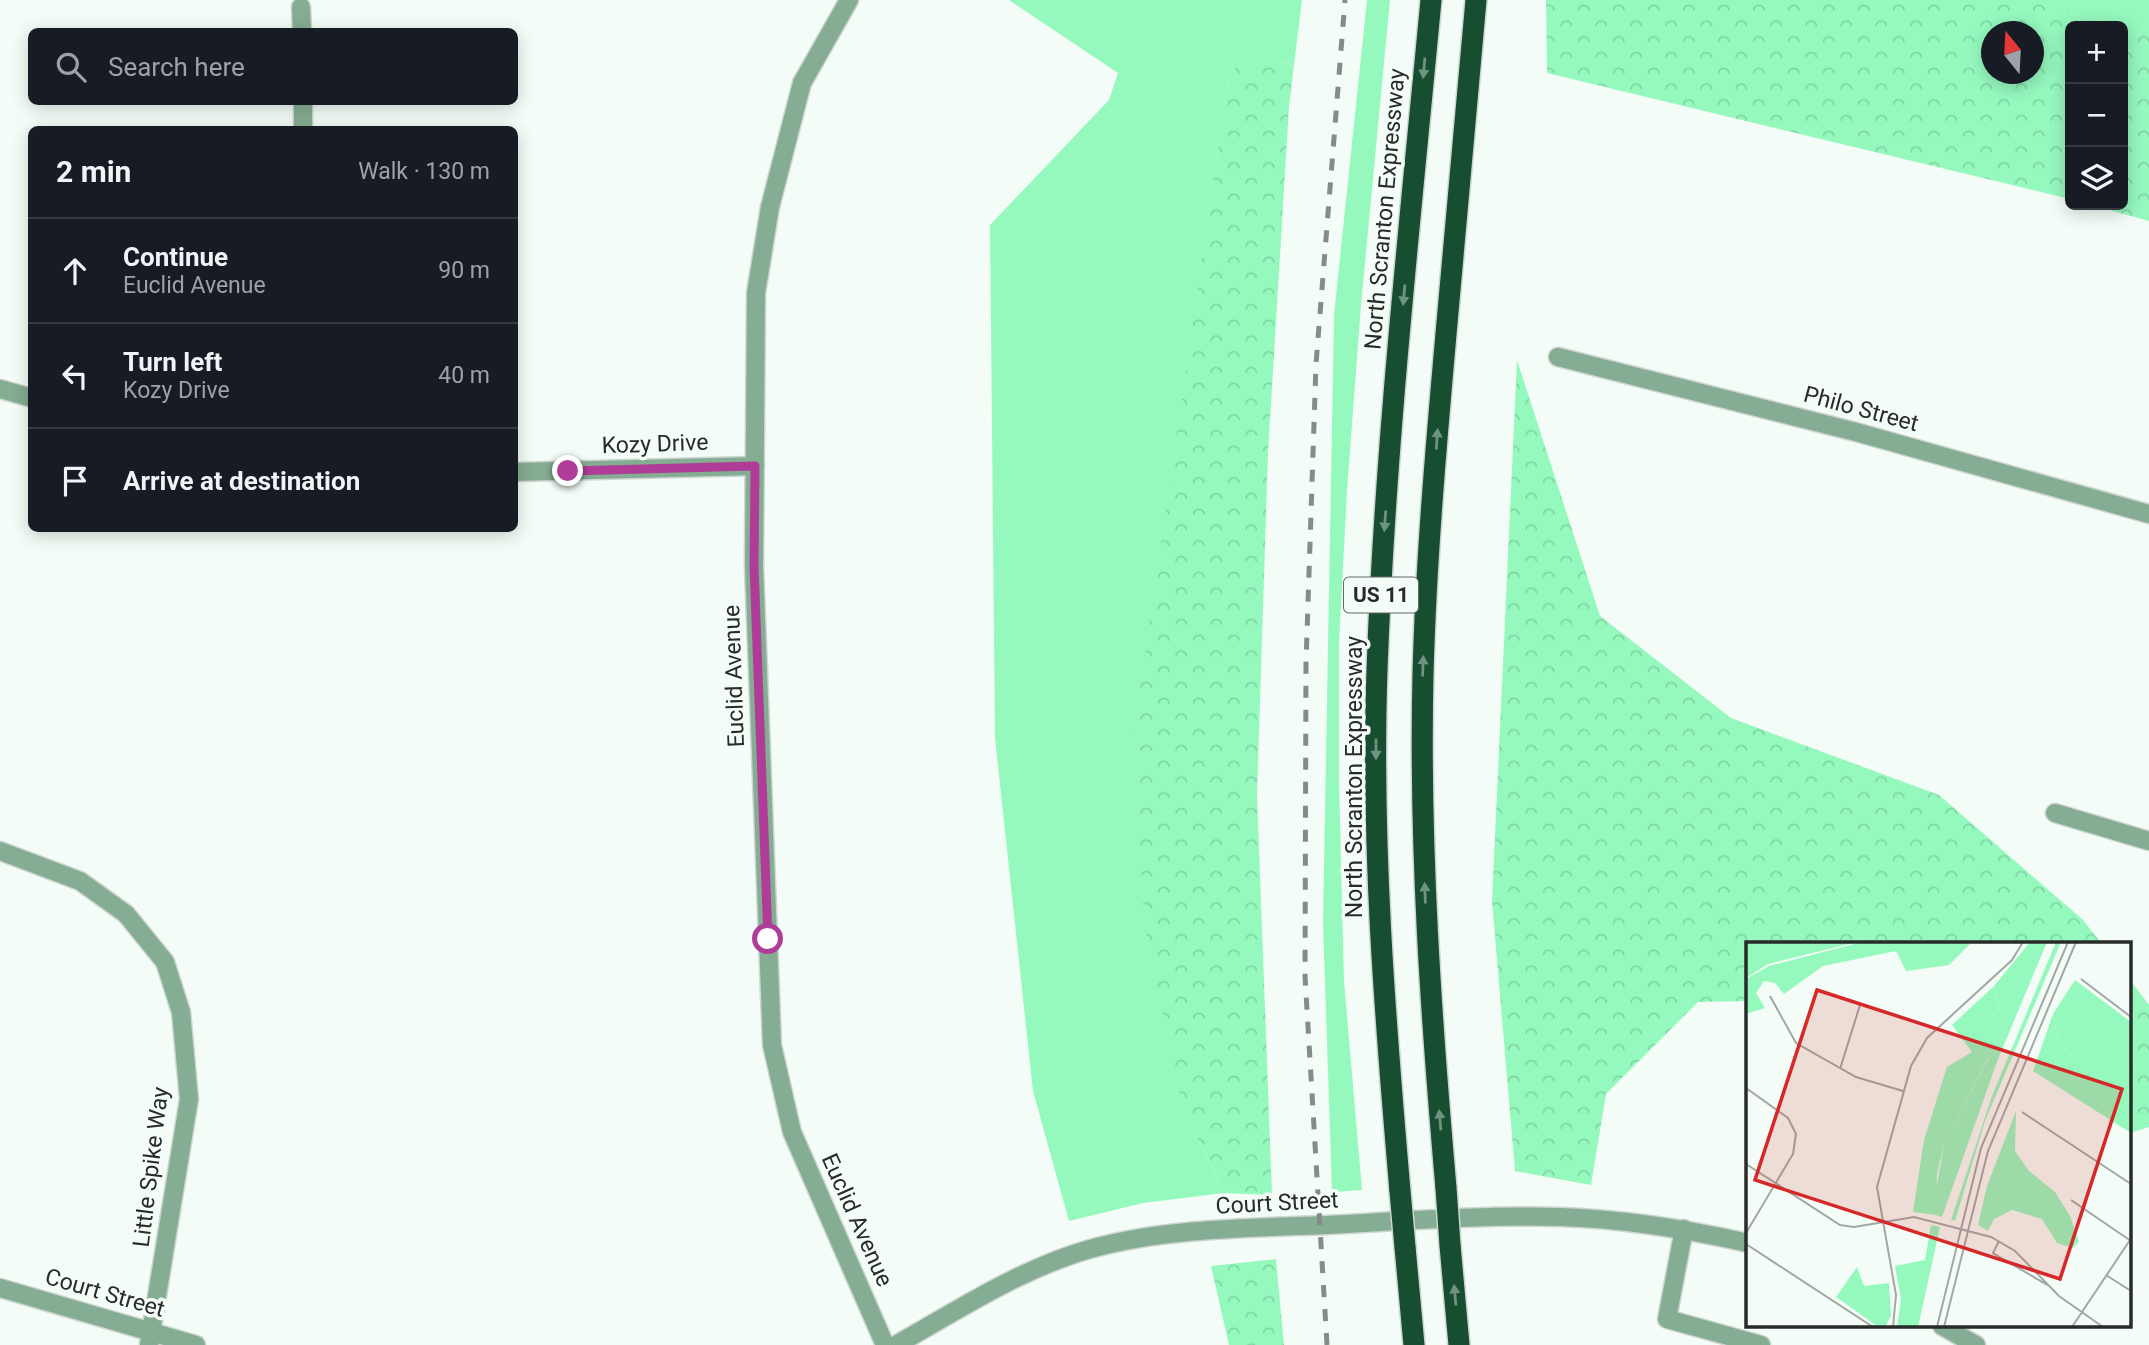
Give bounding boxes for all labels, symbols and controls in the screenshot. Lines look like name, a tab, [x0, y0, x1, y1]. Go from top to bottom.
north arrow	[1981, 21, 2044, 84]
map controls	[2065, 21, 2128, 210]
button: +	[2065, 21, 2128, 84]
search box	[28, 28, 518, 105]
icon: search	[52, 48, 90, 86]
text: Search here	[108, 52, 245, 82]
one-way arrow	[1418, 57, 1429, 79]
street label: North Scranton Expressway	[1359, 67, 1411, 351]
button: −	[2065, 84, 2128, 147]
button: layers	[2065, 147, 2128, 210]
text: 2 min	[56, 154, 131, 189]
text: Walk · 130 m	[358, 158, 490, 185]
text: Continue	[123, 242, 228, 272]
icon: ahead	[56, 252, 94, 290]
text: 90 m	[438, 257, 490, 284]
text: Euclid Avenue	[123, 272, 266, 299]
one-way arrow	[1398, 284, 1409, 306]
text: Turn left	[123, 347, 222, 377]
icon: left	[56, 357, 94, 395]
text: 40 m	[438, 362, 490, 389]
text: Kozy Drive	[123, 377, 230, 404]
street label: Philo Street	[1801, 381, 1921, 437]
one-way arrow	[1432, 428, 1443, 450]
street label: Kozy Drive	[601, 429, 709, 459]
route end	[552, 455, 583, 486]
icon: arrive	[56, 462, 94, 500]
text: Arrive at destination	[123, 466, 360, 496]
one-way arrow	[1379, 510, 1390, 532]
road number: US 11	[1344, 578, 1418, 612]
street label: Euclid Avenue	[718, 604, 750, 748]
street label: North Scranton Expressway	[1341, 636, 1368, 918]
one-way arrow	[1418, 655, 1429, 677]
one-way arrow	[1371, 738, 1382, 760]
one-way arrow	[1420, 882, 1431, 904]
route start	[752, 923, 783, 954]
inset map	[1746, 942, 2132, 1328]
street label: Little Spike Way	[128, 1085, 174, 1249]
one-way arrow	[1434, 1109, 1445, 1131]
street label: Euclid Avenue	[816, 1149, 898, 1291]
street label: Court Street	[1215, 1186, 1339, 1220]
street label: Court Street	[42, 1263, 168, 1323]
one-way arrow	[1449, 1284, 1460, 1306]

